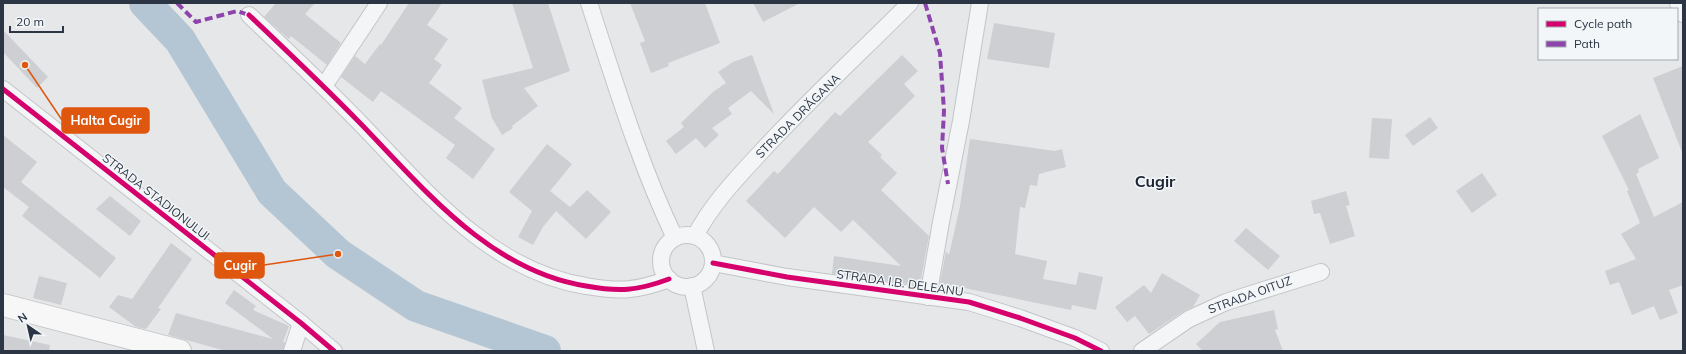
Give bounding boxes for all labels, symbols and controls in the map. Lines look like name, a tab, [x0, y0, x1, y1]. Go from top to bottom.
scale bar	[10, 8, 63, 34]
legend	[1538, 8, 1678, 60]
text: 20 m	[16, 14, 44, 29]
text: Cycle path	[1574, 16, 1632, 31]
text: Path	[1574, 36, 1600, 51]
street label: STRADA DRĂGANA	[752, 70, 843, 161]
callout: Halta Cugir	[62, 108, 149, 133]
text: Halta Cugir	[70, 112, 142, 128]
street label: STRADA STADIONULUI	[100, 150, 213, 243]
district label: Cugir	[1135, 171, 1176, 191]
callout: Cugir	[215, 253, 264, 278]
text: Cugir	[223, 257, 257, 273]
street label: STRADA I.B. DELEANU	[836, 266, 965, 299]
street label: STRADA OITUZ	[1206, 272, 1294, 317]
north arrow	[8, 306, 48, 346]
text: N	[15, 310, 30, 326]

